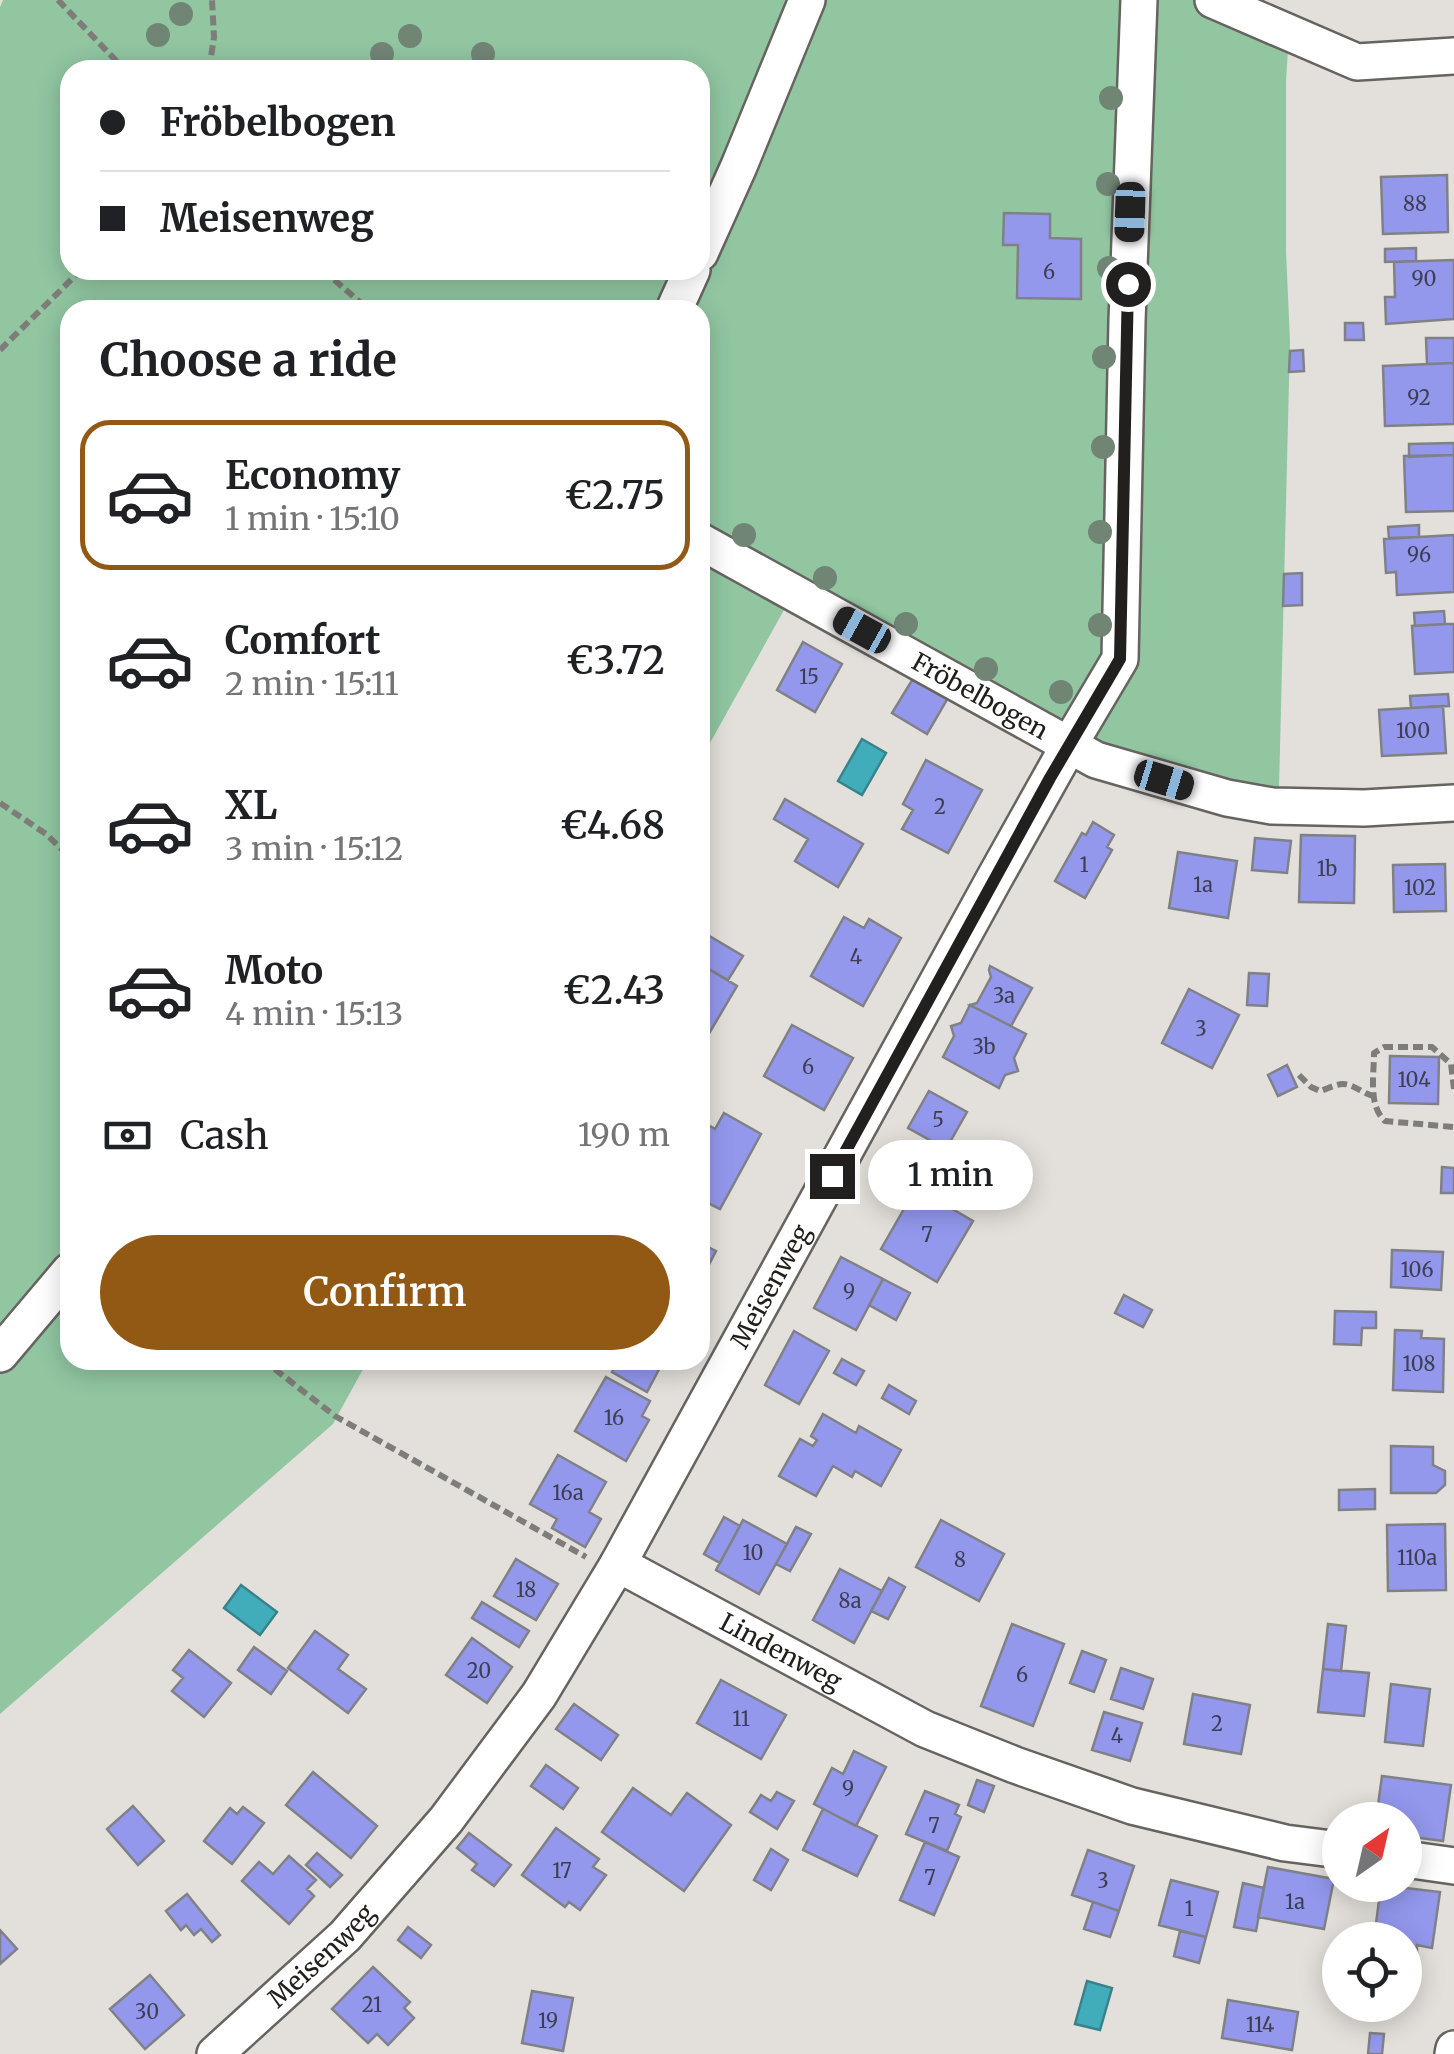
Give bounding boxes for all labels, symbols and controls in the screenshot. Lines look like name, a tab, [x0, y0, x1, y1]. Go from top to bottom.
text: Fröbelbogen	[160, 99, 395, 146]
car	[1114, 181, 1146, 243]
house number: 88	[1403, 191, 1427, 216]
text: Meisenweg	[160, 195, 374, 242]
house number: 6	[1043, 259, 1055, 284]
route start	[1106, 262, 1151, 307]
house number: 90	[1411, 266, 1437, 291]
text: Choose a ride	[100, 332, 397, 388]
house number: 92	[1407, 385, 1431, 410]
icon: car	[105, 450, 195, 540]
text: Economy	[225, 452, 400, 499]
text: €2.75	[564, 472, 665, 519]
text: 1 min · 15:10	[225, 499, 400, 539]
house number: 96	[1407, 542, 1431, 567]
car	[828, 602, 896, 658]
icon: car	[105, 615, 195, 705]
text: Comfort	[225, 617, 381, 664]
text: €3.72	[566, 637, 665, 684]
street label: Fröbelbogen	[906, 645, 1054, 746]
text: 2 min · 15:11	[225, 664, 399, 704]
house number: 15	[799, 664, 819, 689]
house number: 100	[1396, 718, 1430, 743]
car	[1131, 757, 1197, 803]
icon: car	[105, 780, 195, 870]
text: XL	[225, 782, 277, 829]
house number: 2	[934, 794, 946, 819]
text: €4.68	[560, 802, 665, 849]
text: 3 min · 15:12	[225, 829, 403, 869]
house number: 1	[1079, 852, 1089, 877]
house number: 1b	[1317, 856, 1337, 881]
house number: 1a	[1193, 872, 1213, 897]
house number: 102	[1404, 875, 1436, 900]
house number: 4	[850, 944, 862, 969]
icon: car	[105, 945, 195, 1035]
text: Moto	[225, 947, 323, 994]
text: €2.43	[563, 967, 665, 1014]
house number: 3a	[993, 983, 1015, 1008]
text: 4 min · 15:13	[225, 994, 403, 1034]
house number: 3	[1195, 1016, 1207, 1041]
house number: 3b	[972, 1034, 996, 1059]
house number: 6	[802, 1054, 814, 1079]
house number: 104	[1397, 1067, 1431, 1092]
house number: 5	[932, 1107, 944, 1132]
icon: cash	[100, 1108, 155, 1163]
text: Cash	[180, 1112, 269, 1159]
text: 190 m	[578, 1115, 670, 1155]
callout: 1 min	[867, 1141, 1032, 1211]
route end	[810, 1154, 855, 1199]
text: 1 min	[907, 1155, 994, 1195]
street label: Meisenweg	[724, 1219, 817, 1354]
house number: 7	[921, 1222, 933, 1247]
button: Confirm	[100, 1235, 670, 1350]
house number: 106	[1400, 1257, 1434, 1282]
house number: 9	[843, 1279, 855, 1304]
house number: 108	[1403, 1351, 1435, 1376]
house number: 16	[604, 1405, 624, 1430]
house number: 16a	[552, 1480, 584, 1505]
house number: 10	[742, 1540, 764, 1565]
house number: 110a	[1397, 1545, 1437, 1570]
house number: 8	[954, 1547, 966, 1572]
house number: 18	[516, 1577, 536, 1602]
house number: 8a	[839, 1588, 862, 1613]
street label: Lindenweg	[714, 1606, 847, 1697]
house number: 20	[467, 1658, 491, 1683]
house number: 6	[1016, 1662, 1028, 1687]
house number: 11	[732, 1706, 750, 1731]
house number: 2	[1211, 1711, 1223, 1736]
house number: 4	[1111, 1723, 1123, 1748]
house number: 9	[842, 1776, 854, 1801]
north arrow	[1322, 1802, 1422, 1902]
map controls	[1322, 1802, 1422, 2022]
house number: 7	[928, 1813, 940, 1838]
house number: 17	[552, 1858, 572, 1883]
house number: 7	[924, 1865, 936, 1890]
house number: 3	[1097, 1868, 1109, 1893]
house number: 1a	[1285, 1889, 1305, 1914]
house number: 1	[1184, 1896, 1194, 1921]
street label: Meisenweg	[261, 1897, 382, 2014]
button: locate	[1322, 1922, 1422, 2022]
house number: 21	[362, 1992, 382, 2017]
house number: 30	[135, 1999, 159, 2024]
house number: 19	[538, 2008, 558, 2033]
house number: 114	[1246, 2012, 1274, 2037]

